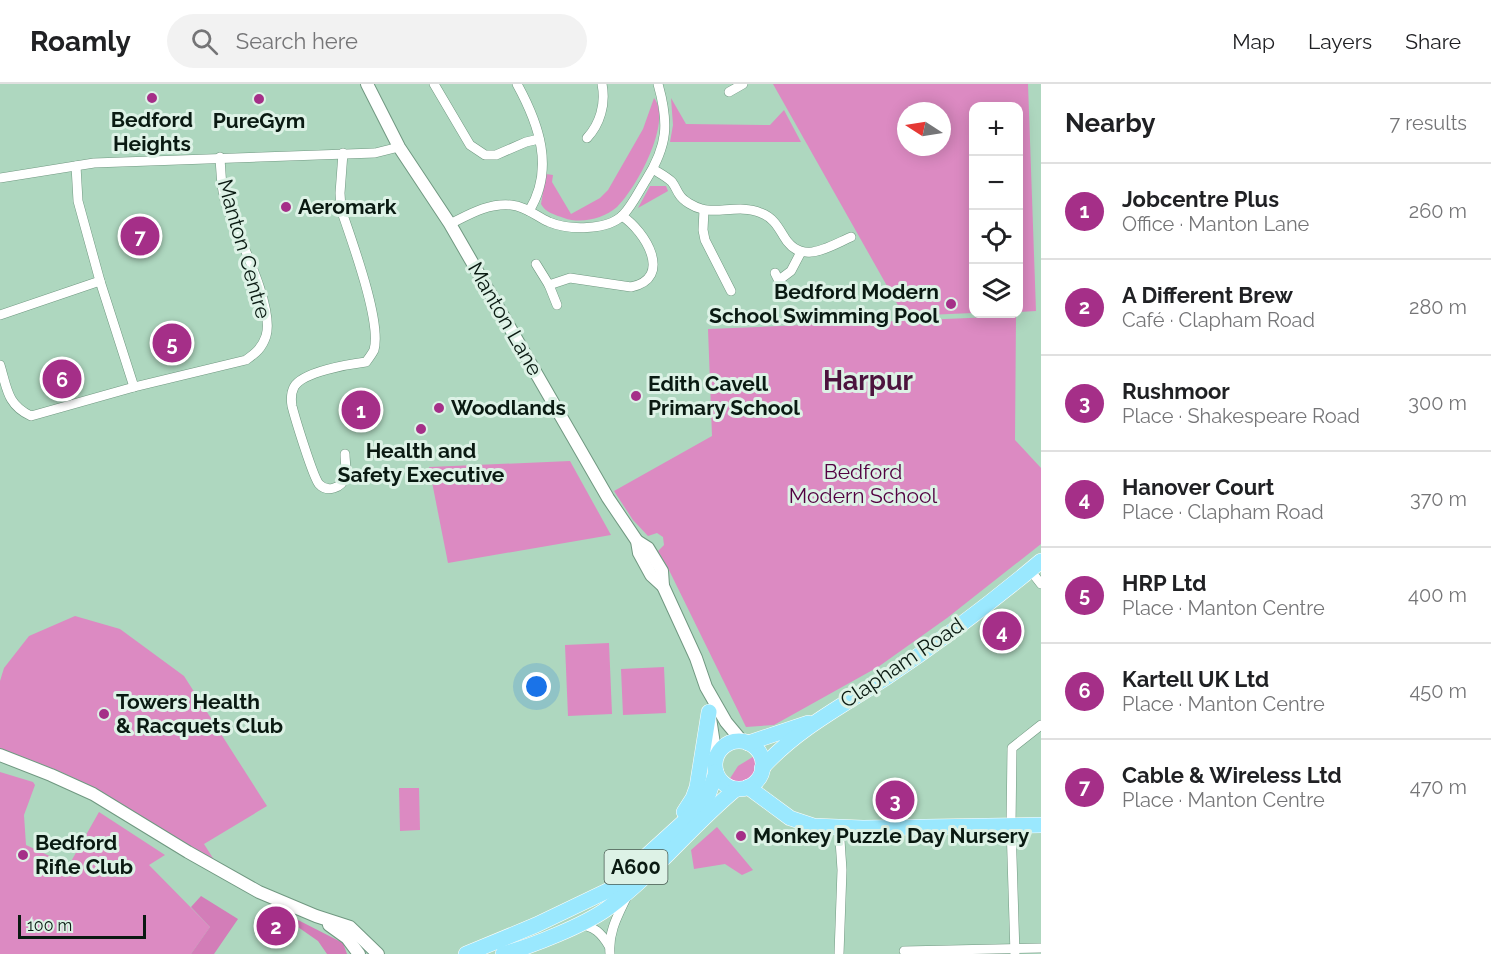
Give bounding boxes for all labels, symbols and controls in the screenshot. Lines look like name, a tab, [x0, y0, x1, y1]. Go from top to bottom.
search box	[167, 14, 587, 68]
text: Roamly	[30, 25, 131, 58]
icon: search	[188, 25, 221, 58]
text: Search here	[236, 28, 358, 54]
text: Map	[1232, 29, 1275, 54]
text: Layers	[1308, 29, 1372, 54]
text: Share	[1405, 29, 1461, 54]
marker: Bedford Heights	[145, 91, 159, 105]
marker: PureGym	[252, 92, 266, 106]
north arrow	[897, 102, 951, 156]
map controls	[969, 102, 1023, 318]
button: +	[969, 102, 1023, 156]
place label: Bedford Heights	[111, 107, 193, 156]
place label: PureGym	[213, 108, 305, 133]
text: Nearby	[1065, 108, 1155, 138]
text: 7 results	[1389, 111, 1467, 135]
button: −	[969, 156, 1023, 210]
street label: Manton Centre	[213, 176, 276, 322]
text: Jobcentre Plus	[1122, 186, 1279, 212]
place label: Aeromark	[298, 194, 397, 219]
text: 1	[1080, 199, 1089, 223]
text: 260 m	[1409, 199, 1467, 223]
marker: Aeromark	[279, 200, 293, 214]
button: locate	[969, 210, 1023, 264]
text: Office · Manton Lane	[1122, 212, 1309, 236]
pin: 7	[120, 214, 160, 258]
street label: Manton Lane	[463, 257, 548, 380]
button: layers	[969, 264, 1023, 318]
place label: Bedford Modern School Swimming Pool	[709, 279, 939, 328]
text: A Different Brew	[1122, 282, 1293, 308]
text: 2	[1079, 295, 1090, 319]
text: 280 m	[1409, 295, 1467, 319]
marker: Bedford Modern School Swimming Pool	[944, 297, 958, 311]
text: Café · Clapham Road	[1122, 308, 1315, 332]
pin: 5	[152, 320, 192, 366]
pin: 6	[42, 356, 82, 402]
district label: Harpur	[823, 365, 914, 396]
place label: Edith Cavell Primary School	[648, 371, 800, 420]
text: Rushmoor	[1122, 378, 1230, 404]
pin: 1	[342, 388, 380, 432]
marker: Edith Cavell Primary School	[629, 389, 643, 403]
text: 3	[1079, 391, 1090, 415]
text: 300 m	[1408, 391, 1467, 415]
place label: Woodlands	[451, 395, 566, 420]
marker: Woodlands	[432, 401, 446, 415]
text: Place · Shakespeare Road	[1122, 404, 1360, 428]
marker: Health and Safety Executive	[414, 422, 428, 436]
place label: Health and Safety Executive	[338, 438, 505, 487]
park label: Bedford Modern School	[789, 459, 937, 508]
text: Hanover Court	[1122, 474, 1274, 500]
text: 4	[1079, 487, 1090, 511]
text: 370 m	[1410, 487, 1467, 511]
text: Place · Clapham Road	[1122, 500, 1324, 524]
text: HRP Ltd	[1122, 570, 1206, 596]
text: 5	[1079, 583, 1090, 607]
text: 400 m	[1408, 583, 1467, 607]
text: Place · Manton Centre	[1122, 596, 1325, 620]
pin: 4	[982, 608, 1022, 654]
street label: Clapham Road	[835, 612, 968, 713]
text: Kartell UK Ltd	[1122, 666, 1269, 692]
your location	[522, 672, 551, 701]
text: 6	[1078, 679, 1091, 703]
text: 450 m	[1409, 679, 1467, 703]
place label: Towers Health & Racquets Club	[116, 689, 283, 738]
text: Place · Manton Centre	[1122, 692, 1325, 716]
marker: Towers Health & Racquets Club	[97, 707, 111, 721]
text: Cable & Wireless Ltd	[1122, 762, 1342, 788]
text: 7	[1079, 775, 1090, 799]
text: 470 m	[1410, 775, 1467, 799]
pin: 3	[876, 778, 914, 822]
text: Place · Manton Centre	[1122, 788, 1325, 812]
place label: Monkey Puzzle Day Nursery	[753, 823, 1030, 848]
marker: Monkey Puzzle Day Nursery	[734, 829, 748, 843]
place label: Bedford Rifle Club	[35, 830, 133, 879]
marker: Bedford Rifle Club	[16, 848, 30, 862]
road number: A600	[604, 850, 668, 884]
pin: 2	[256, 904, 296, 948]
scale bar	[18, 912, 146, 940]
text: 100 m	[27, 916, 72, 935]

